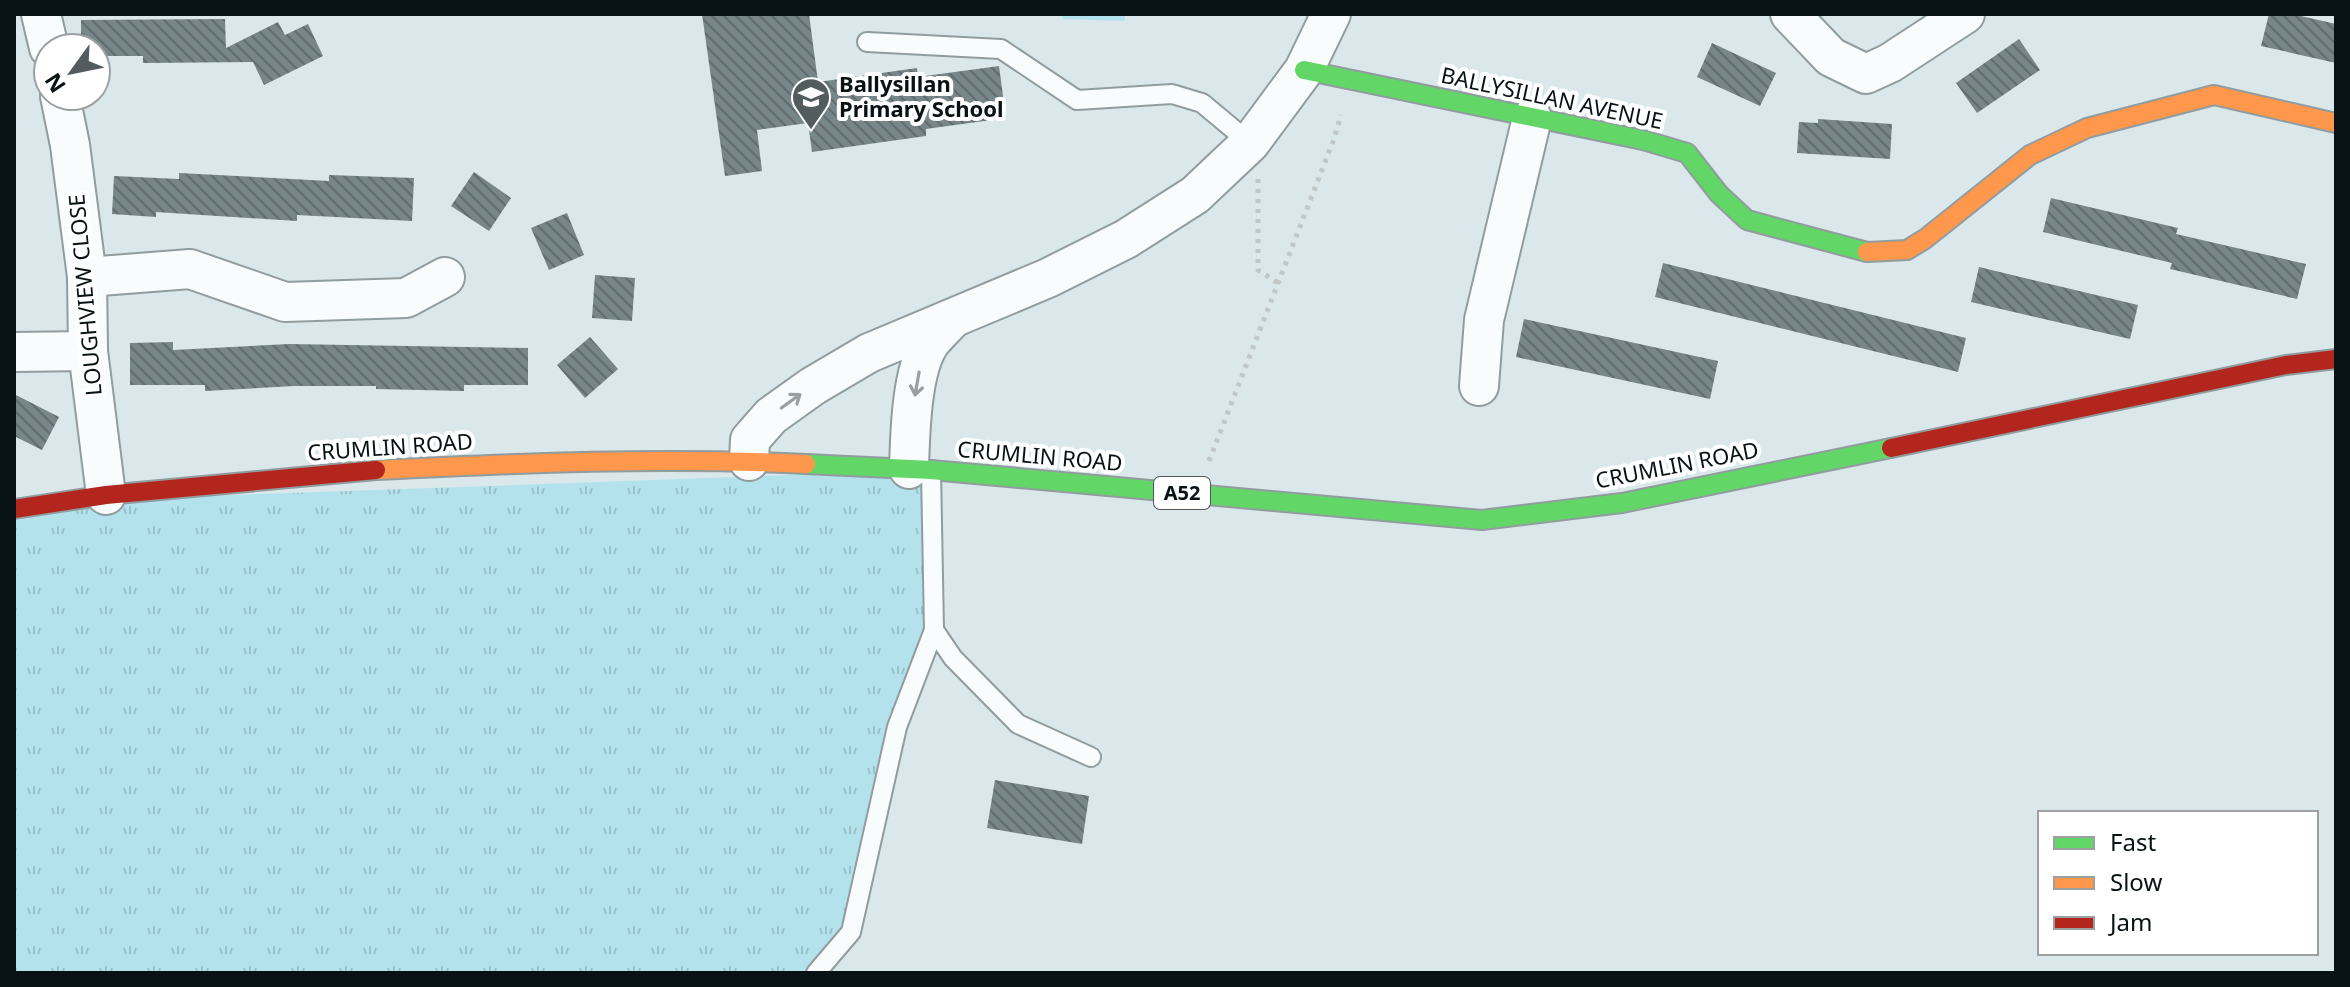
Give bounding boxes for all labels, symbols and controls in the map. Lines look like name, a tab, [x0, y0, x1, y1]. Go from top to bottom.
north arrow	[32, 32, 112, 112]
street label: BALLYSILLAN AVENUE	[1439, 59, 1666, 135]
text: N	[37, 68, 72, 99]
place label: Ballysillan Primary School	[839, 68, 1004, 123]
school or university icon: Ballysillan Primary School	[790, 76, 832, 131]
street label: LOUGHVIEW CLOSE	[60, 193, 108, 397]
one-way arrow	[909, 370, 924, 396]
one-way arrow	[780, 393, 802, 410]
street label: CRUMLIN ROAD	[306, 425, 474, 467]
street label: CRUMLIN ROAD	[956, 433, 1124, 477]
street label: CRUMLIN ROAD	[1593, 433, 1761, 495]
road number: A52	[1154, 477, 1210, 509]
legend	[2038, 811, 2318, 955]
text: Fast	[2110, 825, 2156, 858]
text: Slow	[2110, 865, 2162, 898]
text: Jam	[2108, 905, 2152, 938]

